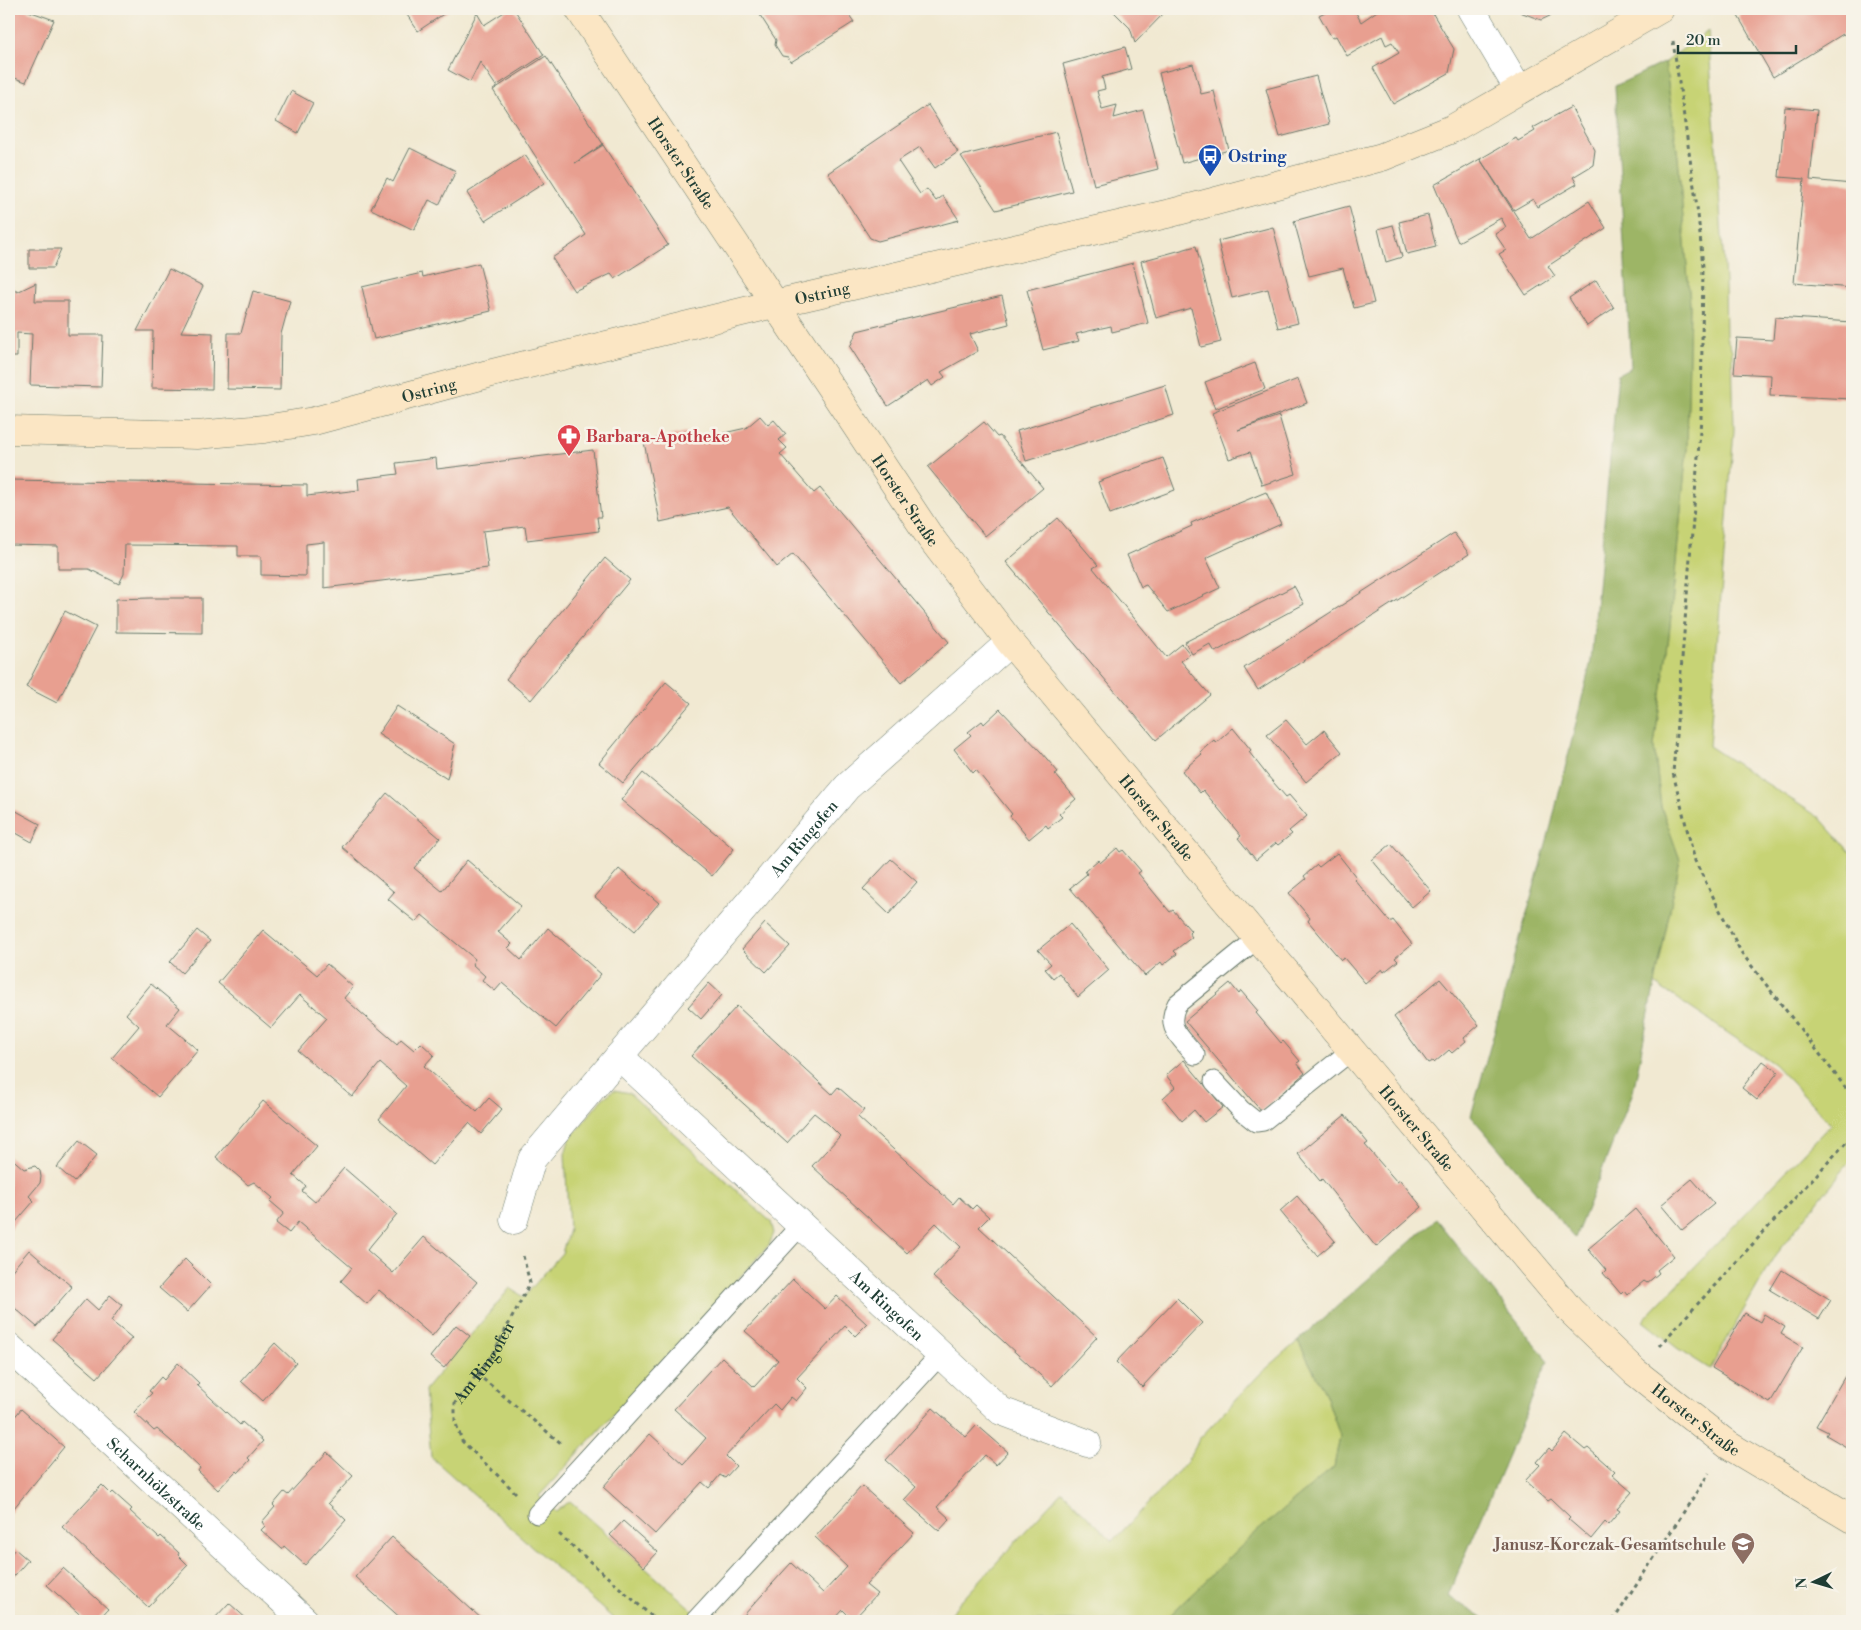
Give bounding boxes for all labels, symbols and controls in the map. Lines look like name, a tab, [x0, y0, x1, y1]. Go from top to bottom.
scale bar	[1678, 22, 1796, 54]
text: 20 m	[1686, 31, 1721, 50]
street label: Horster Straße	[643, 114, 718, 214]
bus stop icon: Ostring	[1197, 143, 1223, 177]
place label: Ostring	[1228, 147, 1287, 167]
street label: Ostring	[793, 278, 852, 310]
street label: Ostring	[400, 374, 459, 408]
pharmacy icon: Barbara-Apotheke	[556, 423, 582, 457]
place label: Barbara-Apotheke	[586, 427, 730, 447]
street label: Horster Straße	[867, 451, 943, 551]
street label: Horster Straße	[1114, 771, 1198, 866]
street label: Am Ringofen	[766, 796, 843, 882]
street label: Horster Straße	[1374, 1082, 1458, 1176]
street label: Am Ringofen	[844, 1266, 928, 1346]
street label: Am Ringofen	[449, 1318, 519, 1408]
street label: Horster Straße	[1647, 1380, 1743, 1461]
street label: Scharnhölzstraße	[102, 1434, 209, 1535]
school or university icon: Janusz-Korczak-Gesamtschule	[1730, 1531, 1756, 1565]
place label: Janusz-Korczak-Gesamtschule	[1493, 1535, 1726, 1555]
north arrow	[1788, 1558, 1838, 1608]
text: N	[1793, 1577, 1811, 1589]

